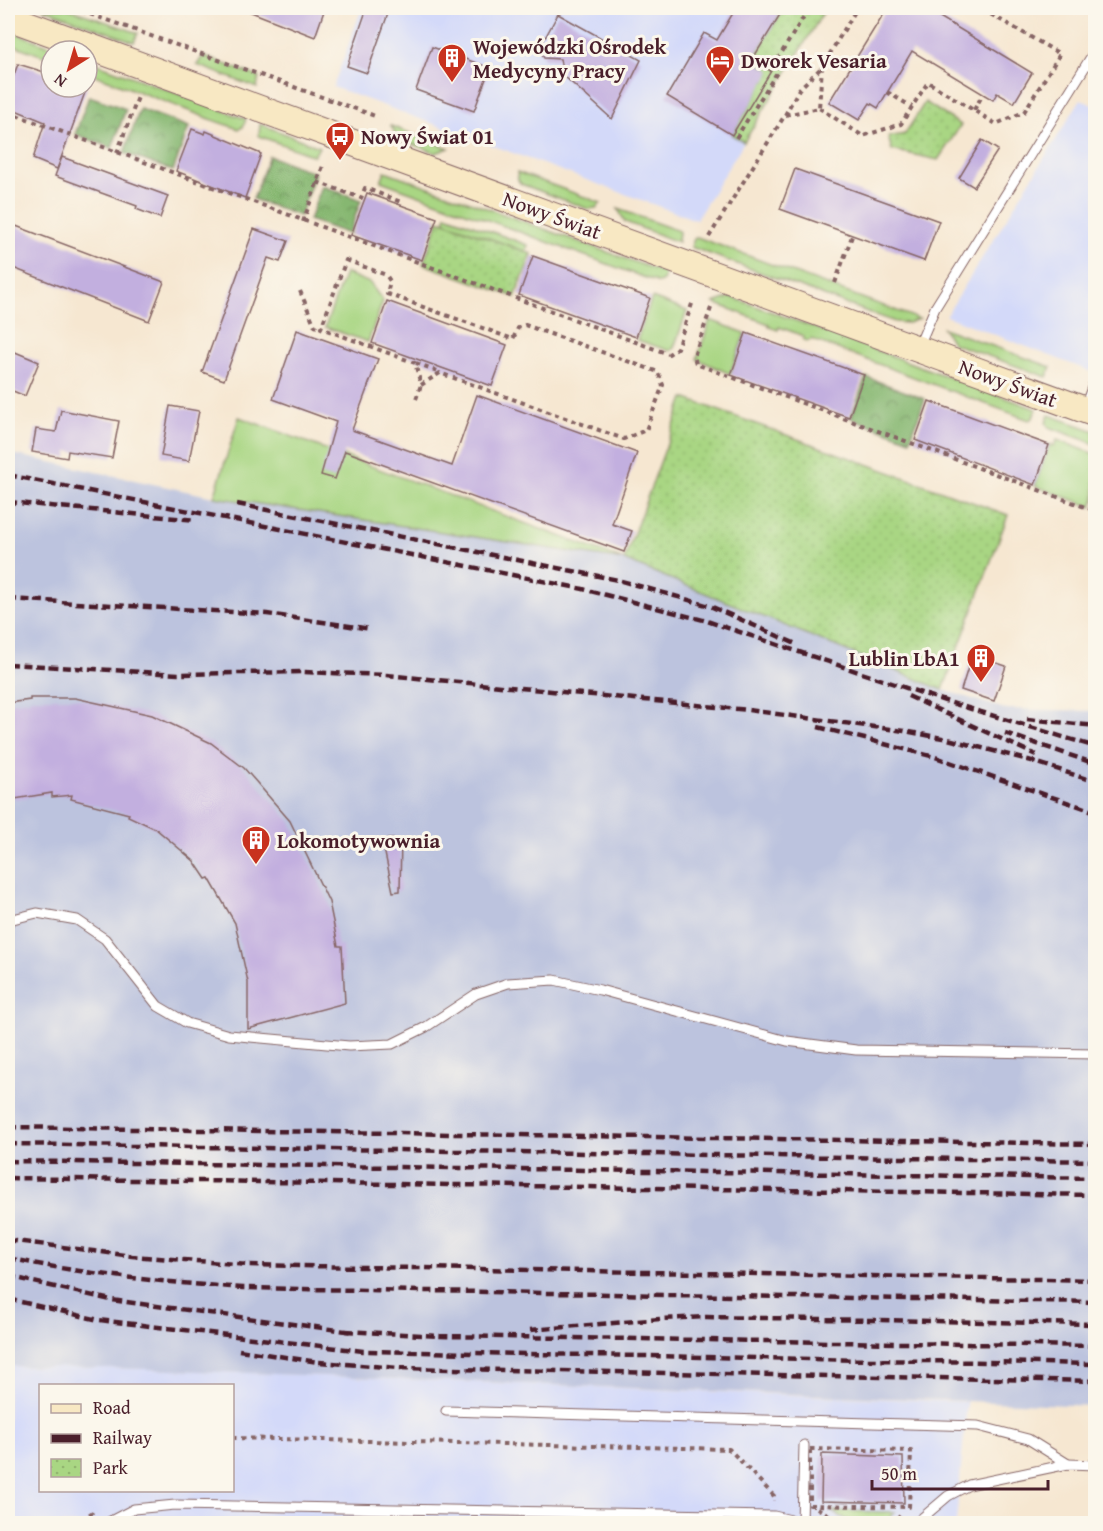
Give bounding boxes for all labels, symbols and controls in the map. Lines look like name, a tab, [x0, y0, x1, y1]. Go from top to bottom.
place label: Wojewódzki Ośrodek Medycyny Pracy	[473, 31, 667, 86]
north arrow	[39, 39, 99, 99]
building icon: Wojewódzki Ośrodek Medycyny Pracy	[436, 42, 468, 84]
hotel icon: Dworek Vesaria	[704, 44, 736, 86]
place label: Dworek Vesaria	[741, 45, 887, 76]
text: N	[48, 68, 71, 94]
bus stop icon: Nowy Świat 01	[324, 120, 356, 162]
place label: Nowy Świat 01	[361, 121, 494, 152]
street label: Nowy Świat	[499, 183, 606, 247]
street label: Nowy Świat	[955, 351, 1062, 415]
building icon: Lublin LbA1	[965, 642, 997, 684]
place label: Lublin LbA1	[849, 643, 960, 674]
building icon: Lokomotywownia	[240, 824, 272, 866]
place label: Lokomotywownia	[277, 825, 440, 856]
legend	[39, 1384, 234, 1492]
text: Road	[93, 1394, 131, 1421]
text: Railway	[93, 1424, 152, 1451]
scale bar	[872, 1453, 1048, 1491]
text: Park	[93, 1454, 129, 1481]
text: 50 m	[881, 1460, 917, 1487]

